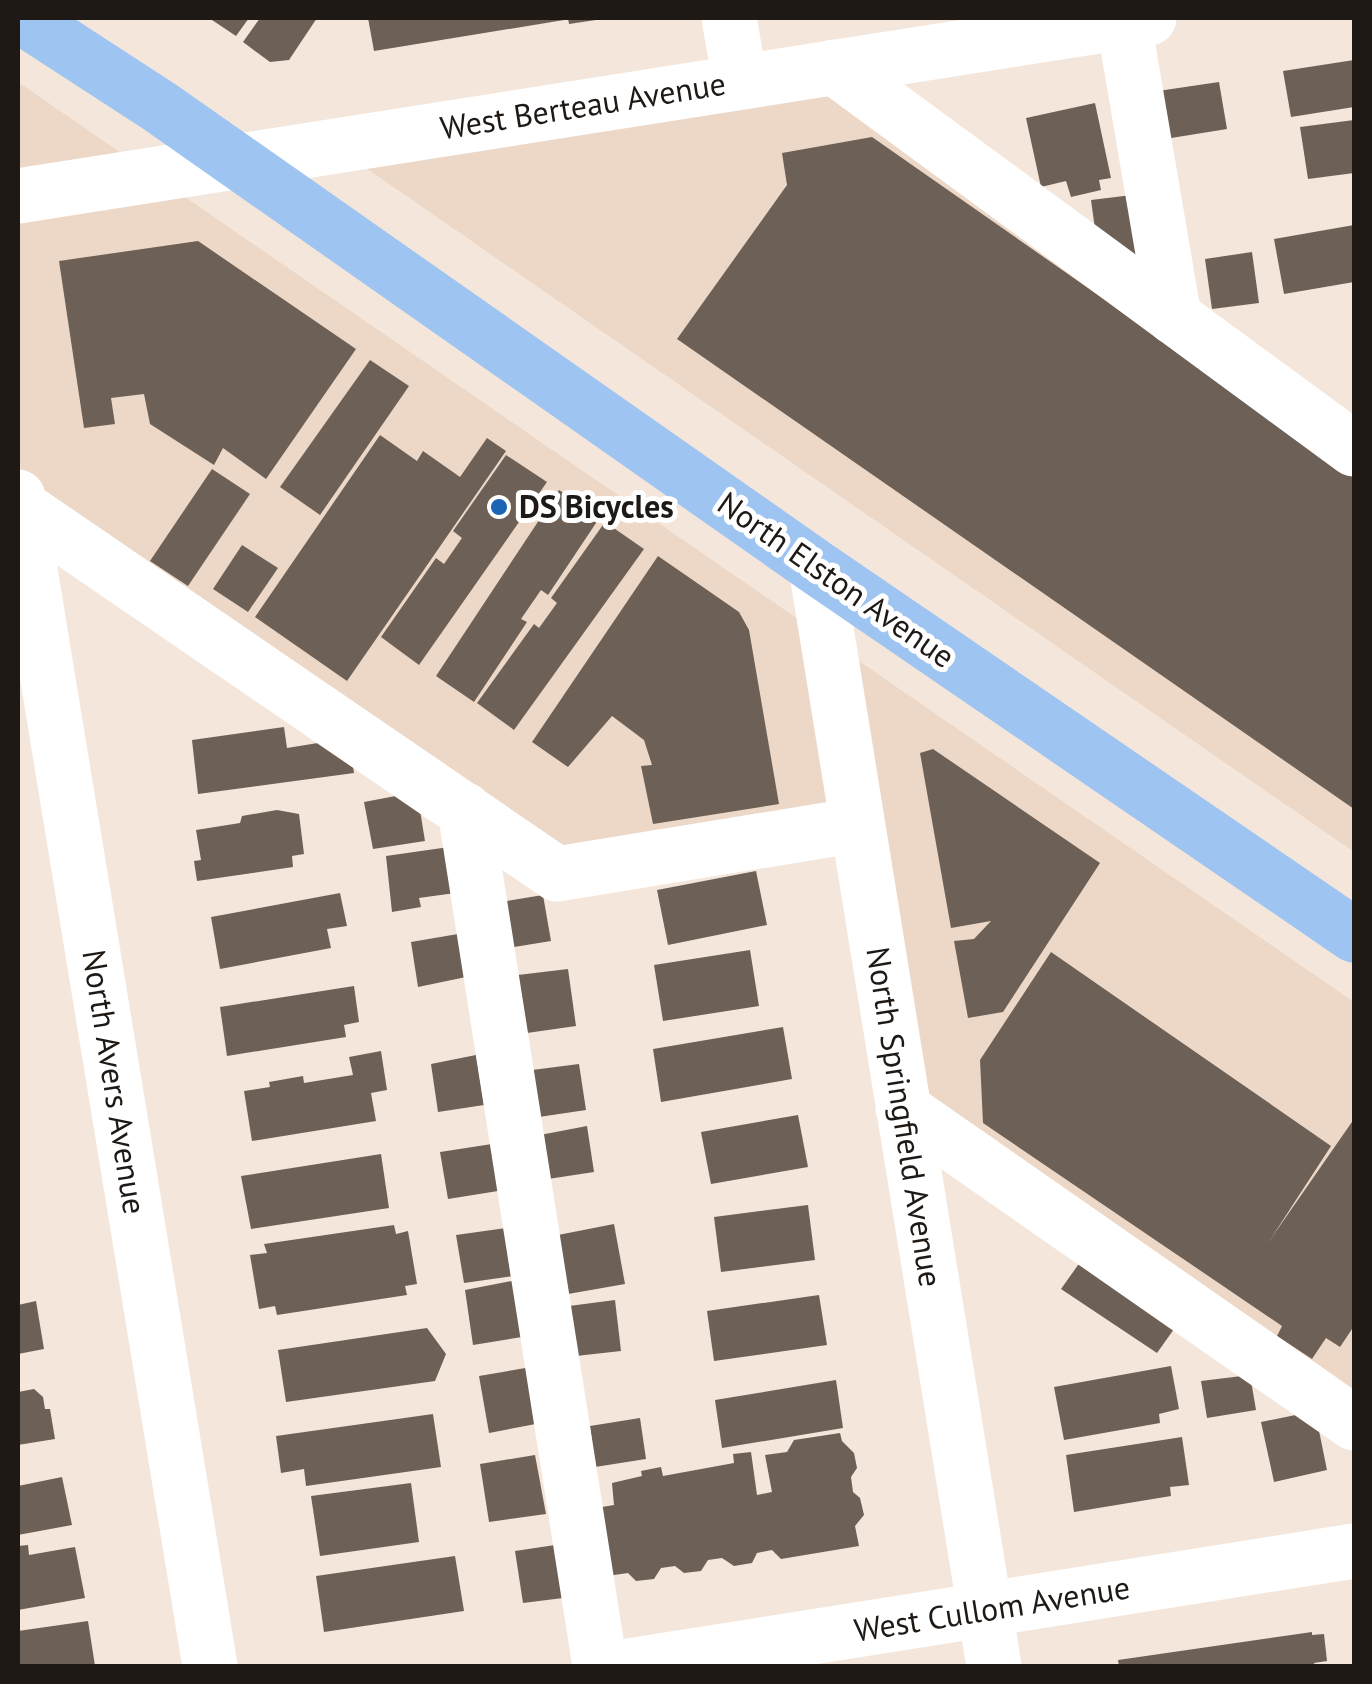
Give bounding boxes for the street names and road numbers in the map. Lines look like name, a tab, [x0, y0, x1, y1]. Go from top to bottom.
street label: West Berteau Avenue	[437, 62, 729, 148]
street label: North Elston Avenue	[710, 482, 963, 677]
street label: North Springfield Avenue	[857, 944, 953, 1290]
street label: North Avers Avenue	[73, 947, 157, 1217]
street label: West Cullom Avenue	[851, 1565, 1133, 1651]

